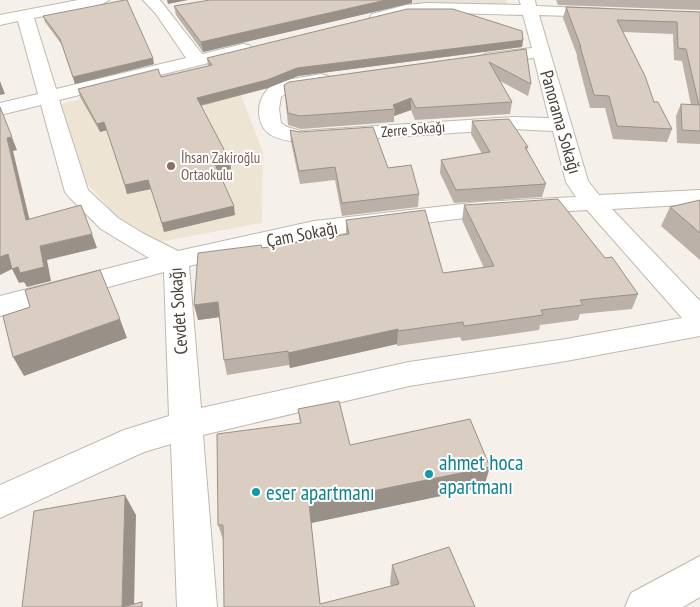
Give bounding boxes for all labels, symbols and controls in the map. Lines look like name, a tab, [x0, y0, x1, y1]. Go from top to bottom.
street label: Panorama Sokağı	[535, 68, 587, 176]
street label: Zerre Sokağı	[380, 117, 446, 141]
place label: İhsan Zakiroğlu Ortaokulu	[181, 148, 260, 184]
marker: İhsan Zakiroğlu Ortaokulu	[165, 160, 177, 172]
street label: Çam Sokağı	[264, 216, 340, 252]
street label: Cevdet Sokağı	[163, 267, 193, 355]
place label: ahmet hoca apartmanı	[439, 449, 523, 500]
marker: ahmet hoca apartmanı	[423, 468, 435, 480]
place label: eser apartmanı	[266, 479, 374, 506]
marker: eser apartmanı	[250, 486, 262, 498]

